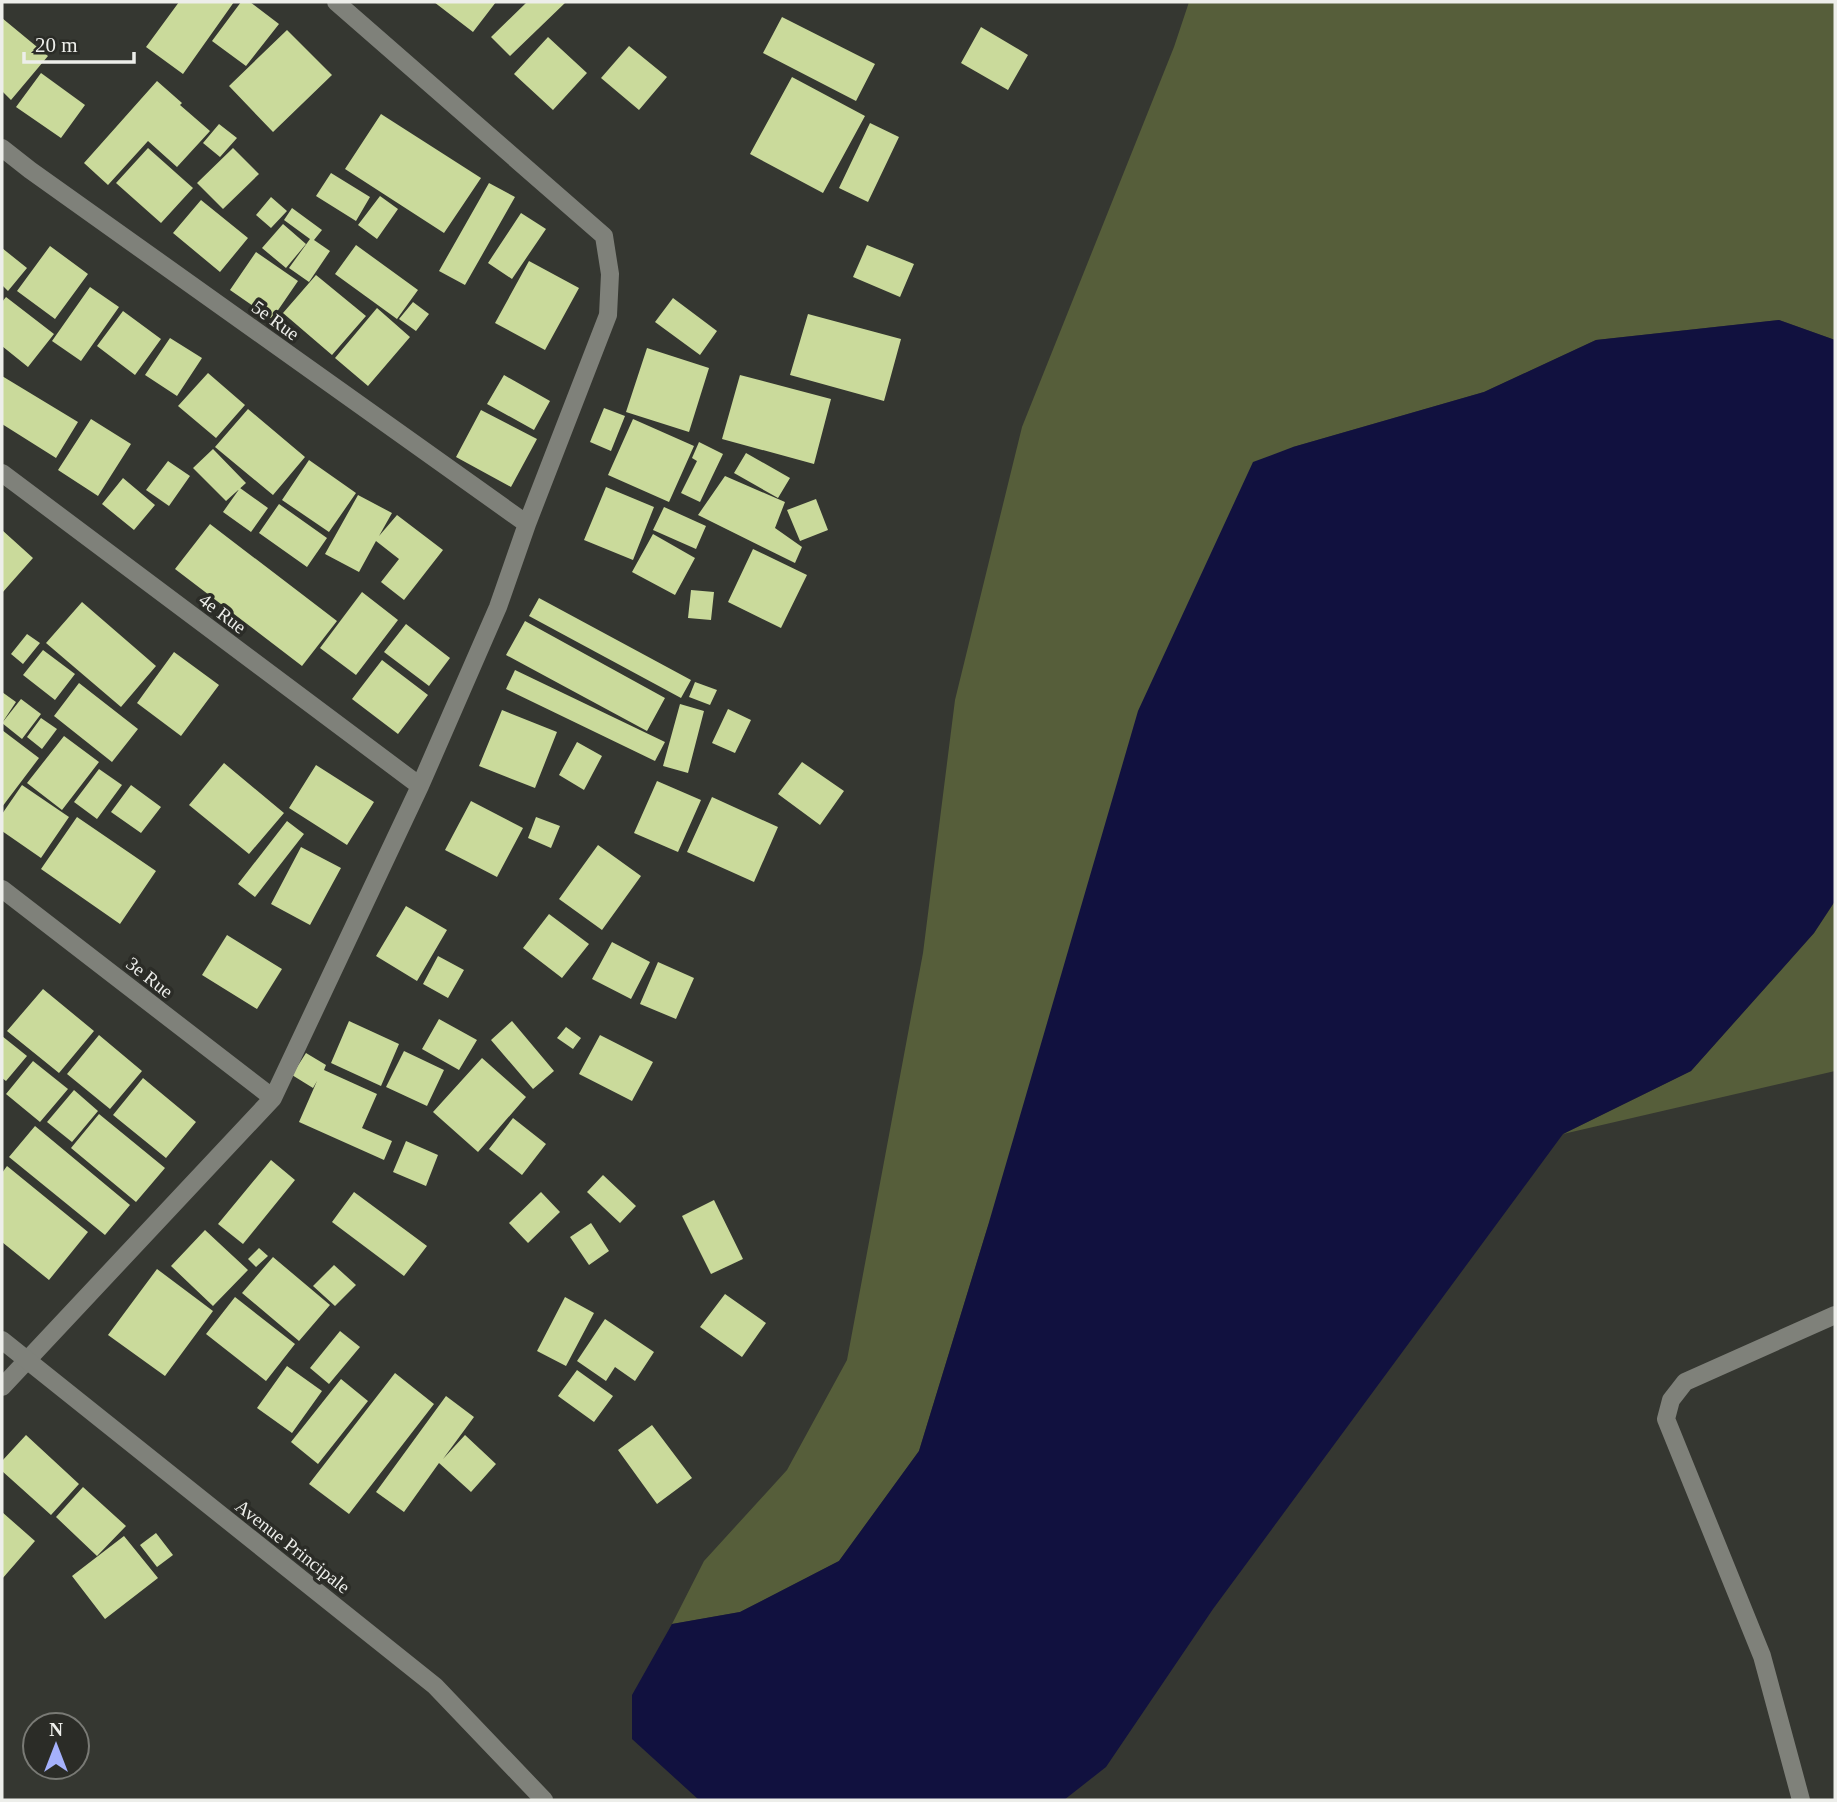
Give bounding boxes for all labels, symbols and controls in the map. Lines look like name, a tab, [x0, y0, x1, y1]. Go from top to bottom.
scale bar	[24, 21, 135, 65]
text: 20 m	[35, 33, 78, 57]
street label: 5e Rue	[248, 296, 303, 345]
street label: 4e Rue	[195, 589, 250, 638]
street label: 3e Rue	[122, 953, 177, 1002]
street label: Avenue Principale	[231, 1495, 354, 1598]
north arrow	[21, 1711, 91, 1781]
text: N	[49, 1719, 63, 1740]

